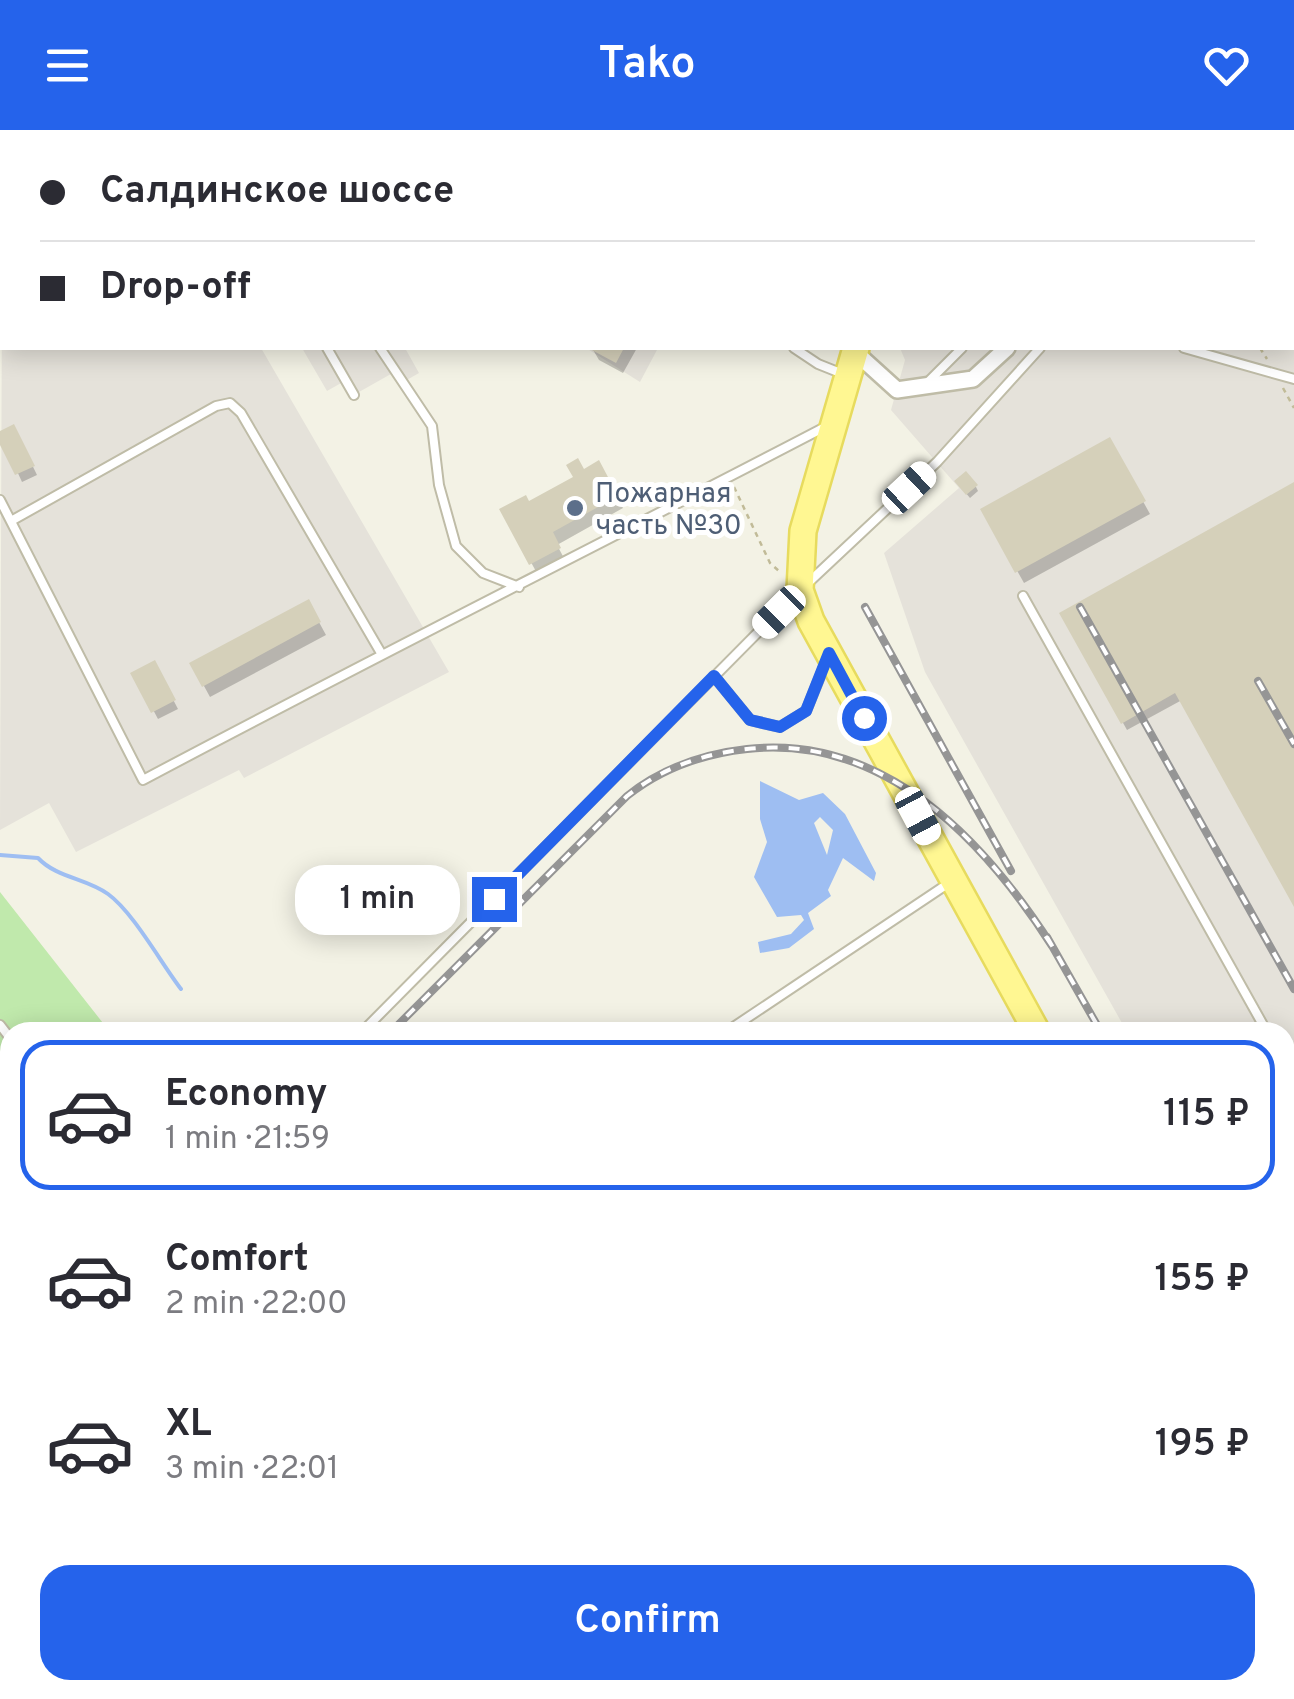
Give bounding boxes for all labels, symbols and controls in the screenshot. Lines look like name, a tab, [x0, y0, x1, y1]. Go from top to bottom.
text: Tako	[598, 37, 696, 94]
icon: menu	[40, 38, 95, 93]
icon: heart	[1199, 38, 1254, 93]
text: Салдинское шоссе	[100, 168, 454, 217]
text: Drop-off	[100, 264, 251, 313]
car	[877, 457, 941, 519]
place label: Пожарная часть №30	[595, 477, 742, 545]
marker: Пожарная часть №30	[564, 497, 586, 519]
car	[747, 580, 811, 644]
route start	[842, 696, 887, 741]
car	[891, 782, 945, 850]
callout: 1 min	[294, 864, 459, 934]
route end	[472, 877, 517, 922]
text: 1 min	[340, 880, 415, 920]
icon: car	[45, 1070, 135, 1160]
text: Economy	[165, 1071, 327, 1120]
text: 115 ₽	[1163, 1091, 1250, 1140]
text: 1 min · 21:59	[165, 1120, 330, 1160]
icon: car	[45, 1235, 135, 1325]
text: Comfort	[165, 1236, 309, 1285]
text: 155 ₽	[1154, 1256, 1250, 1305]
text: 2 min · 22:00	[165, 1285, 348, 1325]
icon: car	[45, 1400, 135, 1490]
text: XL	[165, 1401, 212, 1450]
text: 195 ₽	[1155, 1421, 1250, 1470]
text: 3 min · 22:01	[165, 1450, 339, 1490]
button: Confirm	[40, 1565, 1255, 1680]

